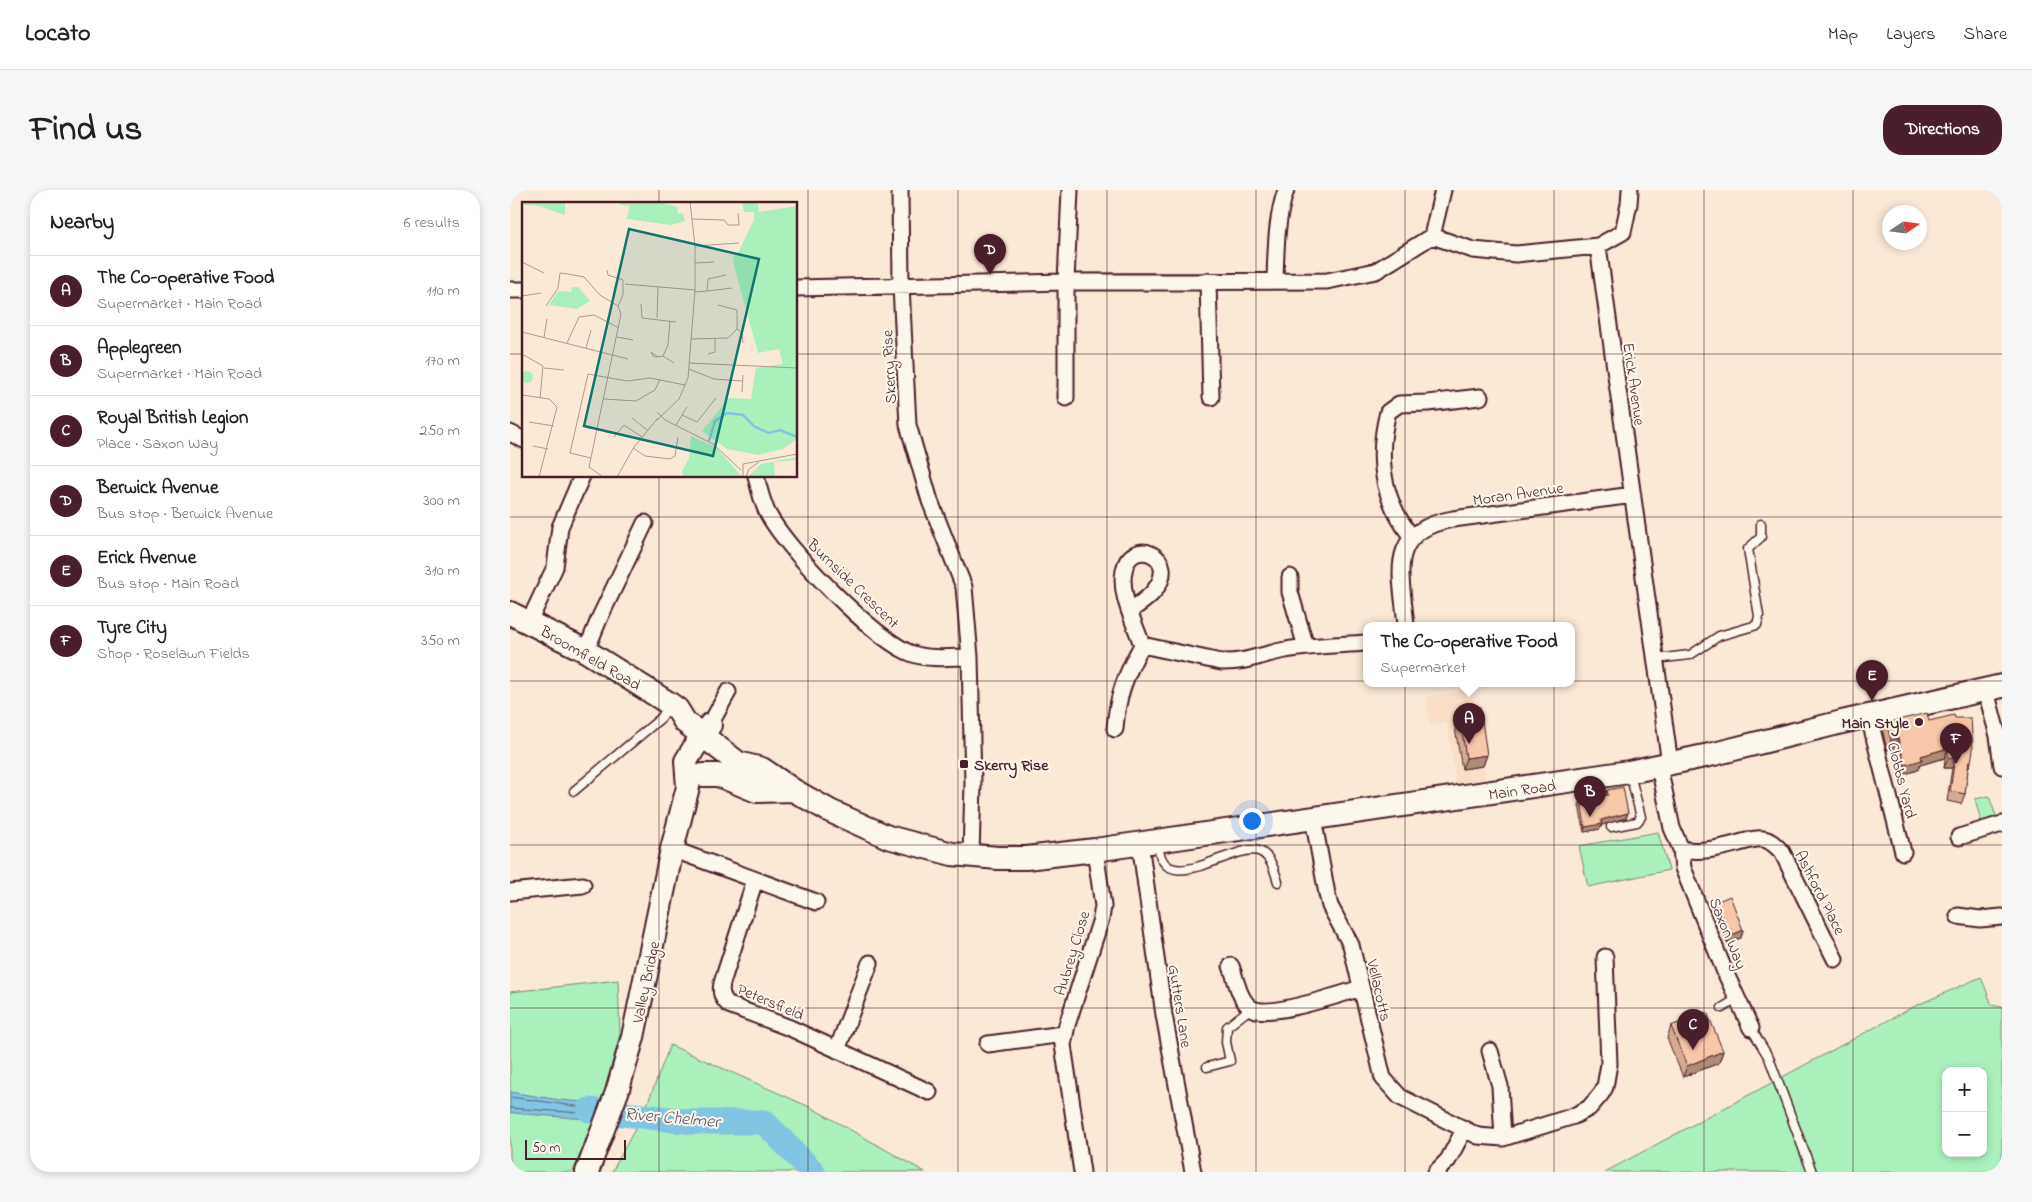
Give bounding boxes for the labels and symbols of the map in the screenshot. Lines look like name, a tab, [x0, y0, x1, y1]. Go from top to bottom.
inset map	[522, 202, 798, 478]
north arrow	[1882, 205, 1927, 250]
pin: D	[974, 234, 1006, 275]
street label: Skerry Rise	[876, 328, 904, 405]
street label: Erick Avenue	[1615, 341, 1651, 428]
street label: Moran Avenue	[1471, 477, 1566, 513]
street label: Burnside Crescent	[800, 533, 905, 635]
street label: Broomfield Road	[534, 620, 645, 697]
pin: E	[1856, 660, 1888, 701]
pin: A	[1453, 703, 1485, 744]
place label: Main Style	[1841, 712, 1910, 737]
marker: Main Style	[1913, 716, 1925, 728]
pin: F	[1940, 723, 1972, 764]
street label: Clobbs Yard	[1880, 740, 1922, 821]
place label: Skerry Rise	[974, 754, 1049, 779]
marker: Skerry Rise	[958, 758, 970, 770]
street label: Main Road	[1487, 774, 1558, 808]
pin: B	[1574, 776, 1606, 817]
your location	[1239, 808, 1265, 834]
street label: Ashford Place	[1788, 846, 1851, 940]
street label: Saxon Way	[1702, 894, 1752, 973]
street label: Aubrey Close	[1049, 907, 1097, 999]
street label: Valley Bridge	[626, 938, 668, 1027]
street label: Vellacotts	[1359, 956, 1397, 1024]
street label: Gutters Lane	[1161, 963, 1198, 1050]
street label: Petersfield	[733, 978, 807, 1028]
pin: C	[1677, 1009, 1709, 1050]
water label: River Chelmer	[623, 1102, 723, 1136]
scale bar	[525, 1137, 626, 1160]

